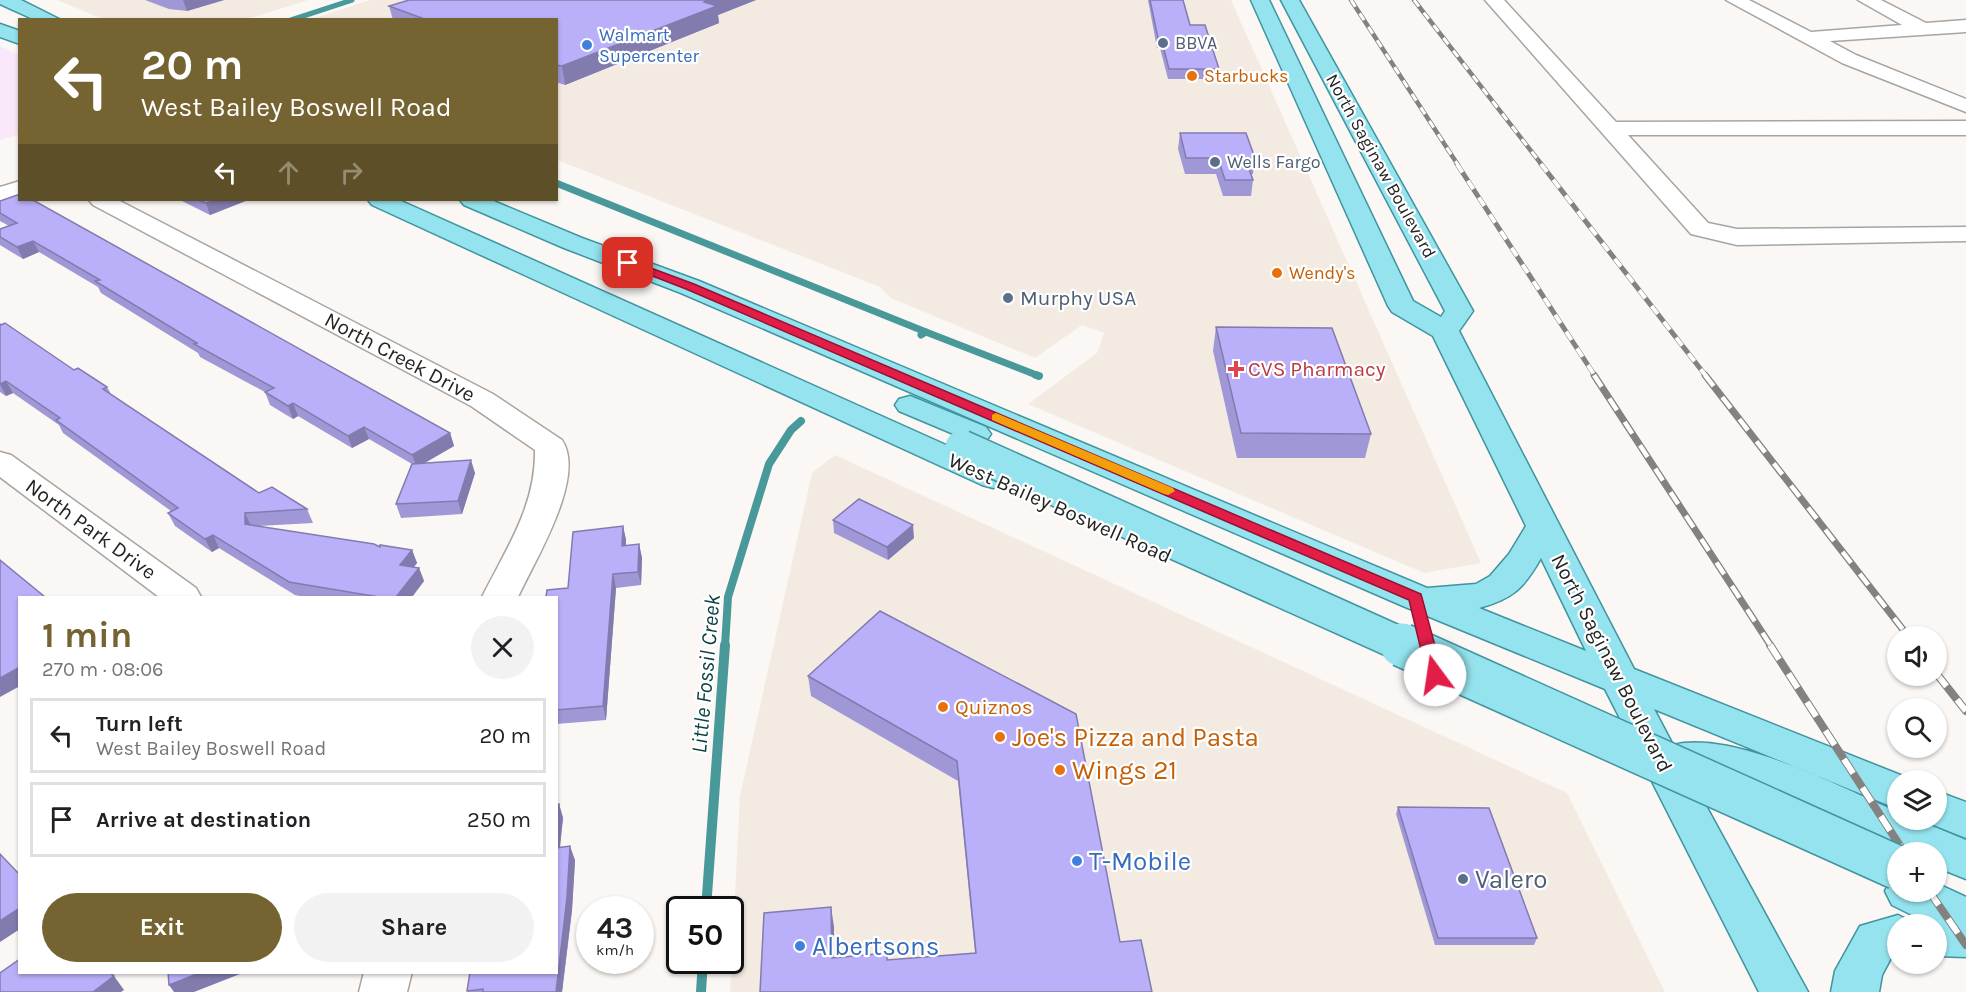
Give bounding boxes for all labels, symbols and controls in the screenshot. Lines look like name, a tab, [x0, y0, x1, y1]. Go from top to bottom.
place label: Walmart Supercenter	[599, 24, 699, 67]
place label: BBVA	[1175, 32, 1217, 54]
marker: BBVA	[1156, 36, 1170, 50]
marker: Walmart Supercenter	[580, 38, 594, 52]
text: 20 m	[141, 40, 243, 90]
icon: left	[42, 42, 120, 120]
place label: Starbucks	[1204, 65, 1289, 87]
marker: Starbucks	[1185, 69, 1199, 83]
street label: North Saginaw Boulevard	[1321, 70, 1441, 262]
text: West Bailey Boswell Road	[141, 91, 452, 123]
place label: Wells Fargo	[1227, 151, 1321, 173]
marker: Wells Fargo	[1208, 155, 1222, 169]
icon: left	[209, 156, 242, 189]
icon: ahead	[272, 156, 305, 189]
icon: right	[335, 156, 368, 189]
pin	[602, 237, 653, 288]
icon: arrive	[611, 246, 644, 279]
place label: Wendy's	[1289, 262, 1356, 284]
marker: Wendy's	[1270, 266, 1284, 280]
place label: Murphy USA	[1020, 286, 1136, 310]
marker: Murphy USA	[1001, 291, 1015, 305]
street label: North Creek Drive	[321, 307, 479, 407]
place label: CVS Pharmacy	[1248, 357, 1386, 381]
marker: CVS Pharmacy	[1229, 362, 1243, 376]
street label: West Bailey Boswell Road	[945, 448, 1175, 568]
street label: North Park Drive	[21, 474, 161, 584]
street label: North Saginaw Boulevard	[1546, 550, 1678, 776]
water label: Little Fossil Creek	[686, 593, 726, 755]
text: 1 min	[42, 614, 132, 656]
button: close	[471, 616, 534, 679]
map controls	[1887, 626, 1947, 974]
button: sound	[1887, 626, 1947, 686]
position arrow	[1403, 643, 1467, 707]
text: 270 m · 08:06	[42, 658, 163, 681]
place label: Quiznos	[955, 695, 1033, 719]
button: search	[1887, 698, 1947, 758]
marker: Quiznos	[936, 700, 950, 714]
text: Turn left	[96, 711, 183, 737]
icon: left	[45, 719, 78, 752]
place label: Joe's Pizza and Pasta	[1012, 722, 1259, 753]
text: 20 m	[479, 723, 531, 749]
marker: Joe's Pizza and Pasta	[993, 730, 1007, 744]
text: West Bailey Boswell Road	[96, 737, 326, 760]
place label: Wings 21	[1072, 755, 1177, 786]
marker: Wings 21	[1053, 763, 1067, 777]
button: layers	[1887, 770, 1947, 830]
icon: arrive	[45, 803, 78, 836]
text: Arrive at destination	[96, 807, 311, 833]
text: 250 m	[467, 807, 531, 833]
button: +	[1887, 842, 1947, 902]
place label: T-Mobile	[1089, 846, 1191, 877]
marker: T-Mobile	[1070, 854, 1084, 868]
place label: Valero	[1475, 864, 1547, 895]
marker: Valero	[1456, 872, 1470, 886]
button: Exit	[42, 893, 282, 962]
button: Share	[294, 893, 534, 962]
speed limit sign: 50	[666, 896, 744, 974]
text: 43	[597, 910, 633, 946]
button: −	[1887, 914, 1947, 974]
place label: Albertsons	[812, 931, 939, 962]
marker: Albertsons	[793, 939, 807, 953]
text: km/h	[596, 941, 634, 959]

